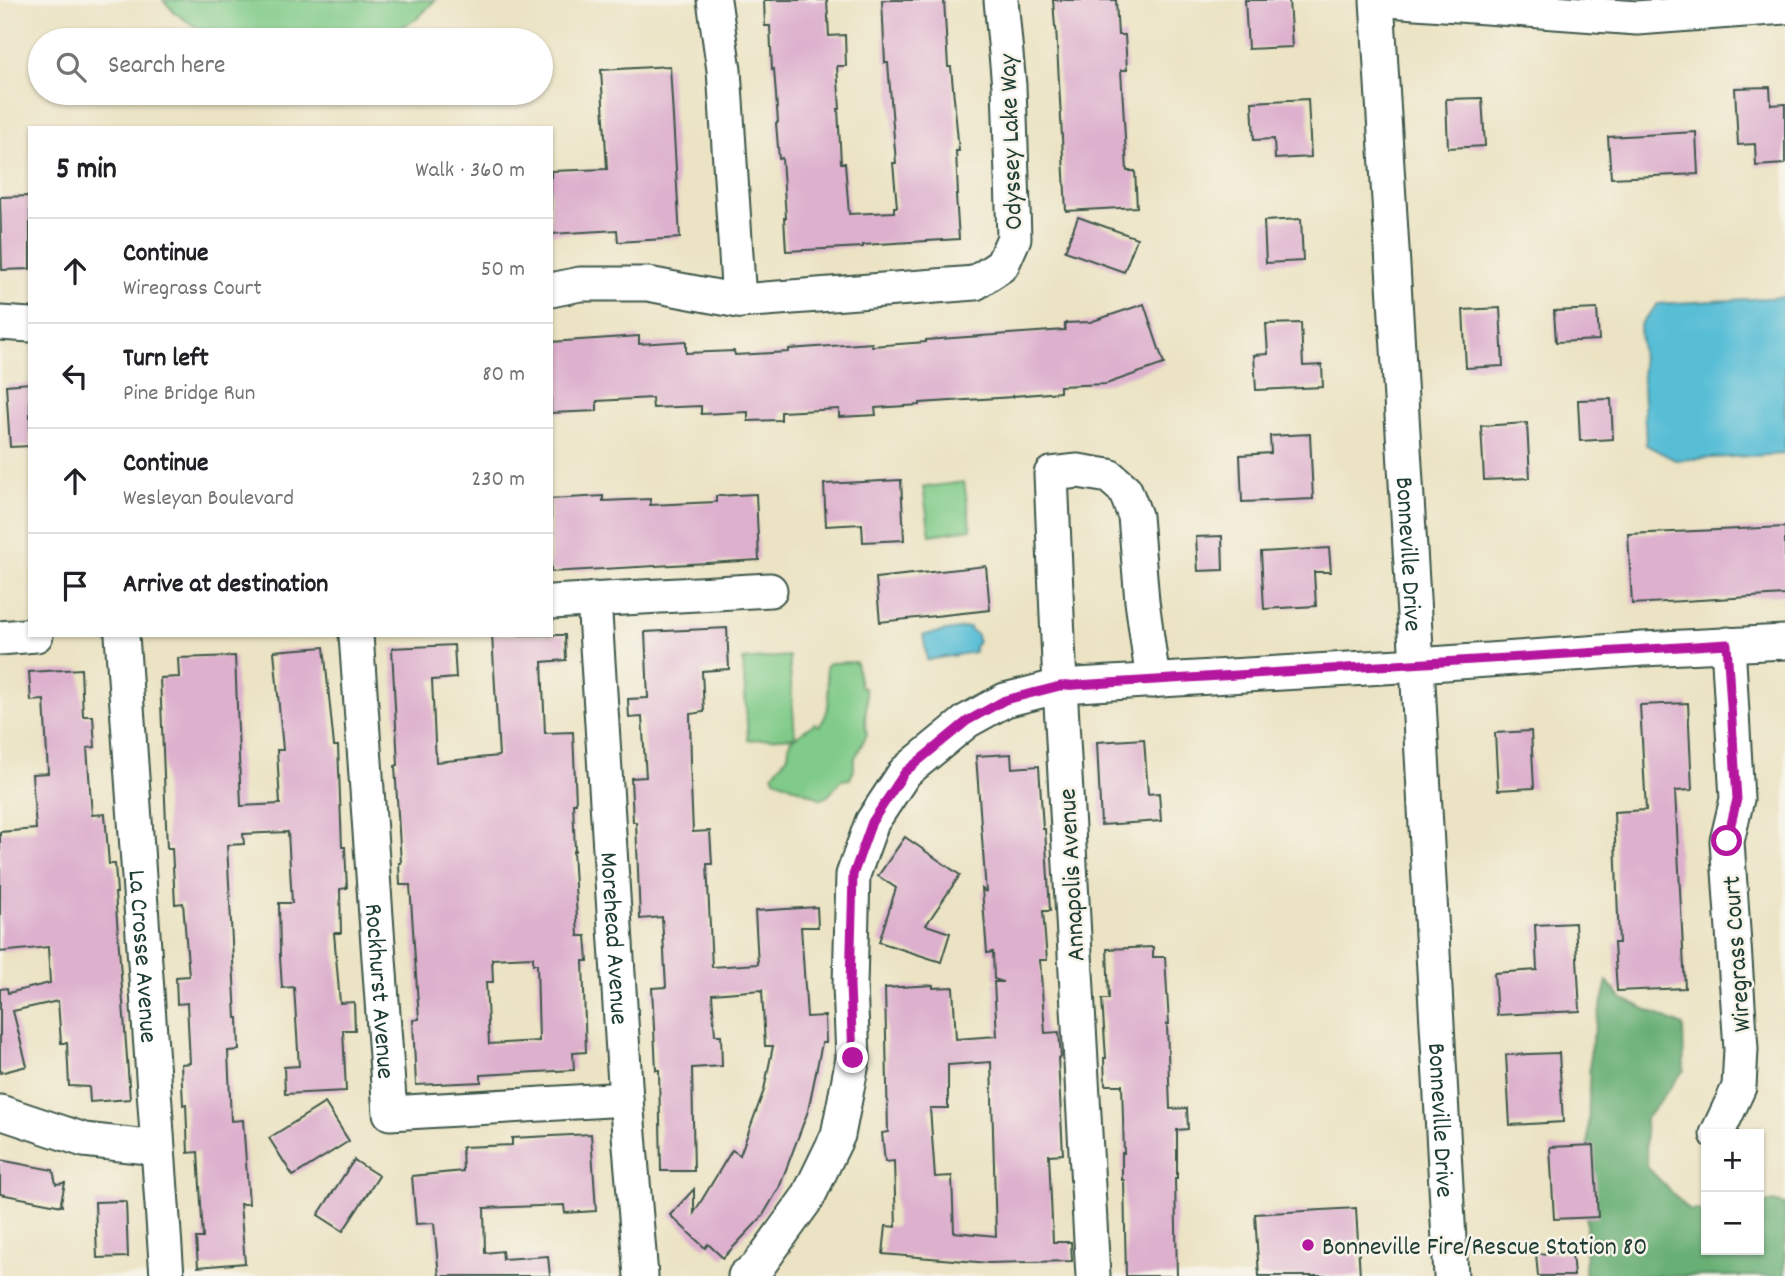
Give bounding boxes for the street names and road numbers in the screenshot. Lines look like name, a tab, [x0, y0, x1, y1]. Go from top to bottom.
street label: Odyssey Lake Way	[991, 53, 1034, 230]
street label: Bonneville Drive	[1384, 476, 1430, 633]
street label: Annapolis Avenue	[1050, 787, 1096, 962]
street label: Morehead Avenue	[588, 851, 636, 1026]
street label: La Crosse Avenue	[117, 869, 166, 1044]
street label: Wiregrass Court	[1715, 874, 1762, 1033]
street label: Rockhurst Avenue	[353, 902, 403, 1080]
street label: Bonneville Drive	[1416, 1042, 1462, 1199]

